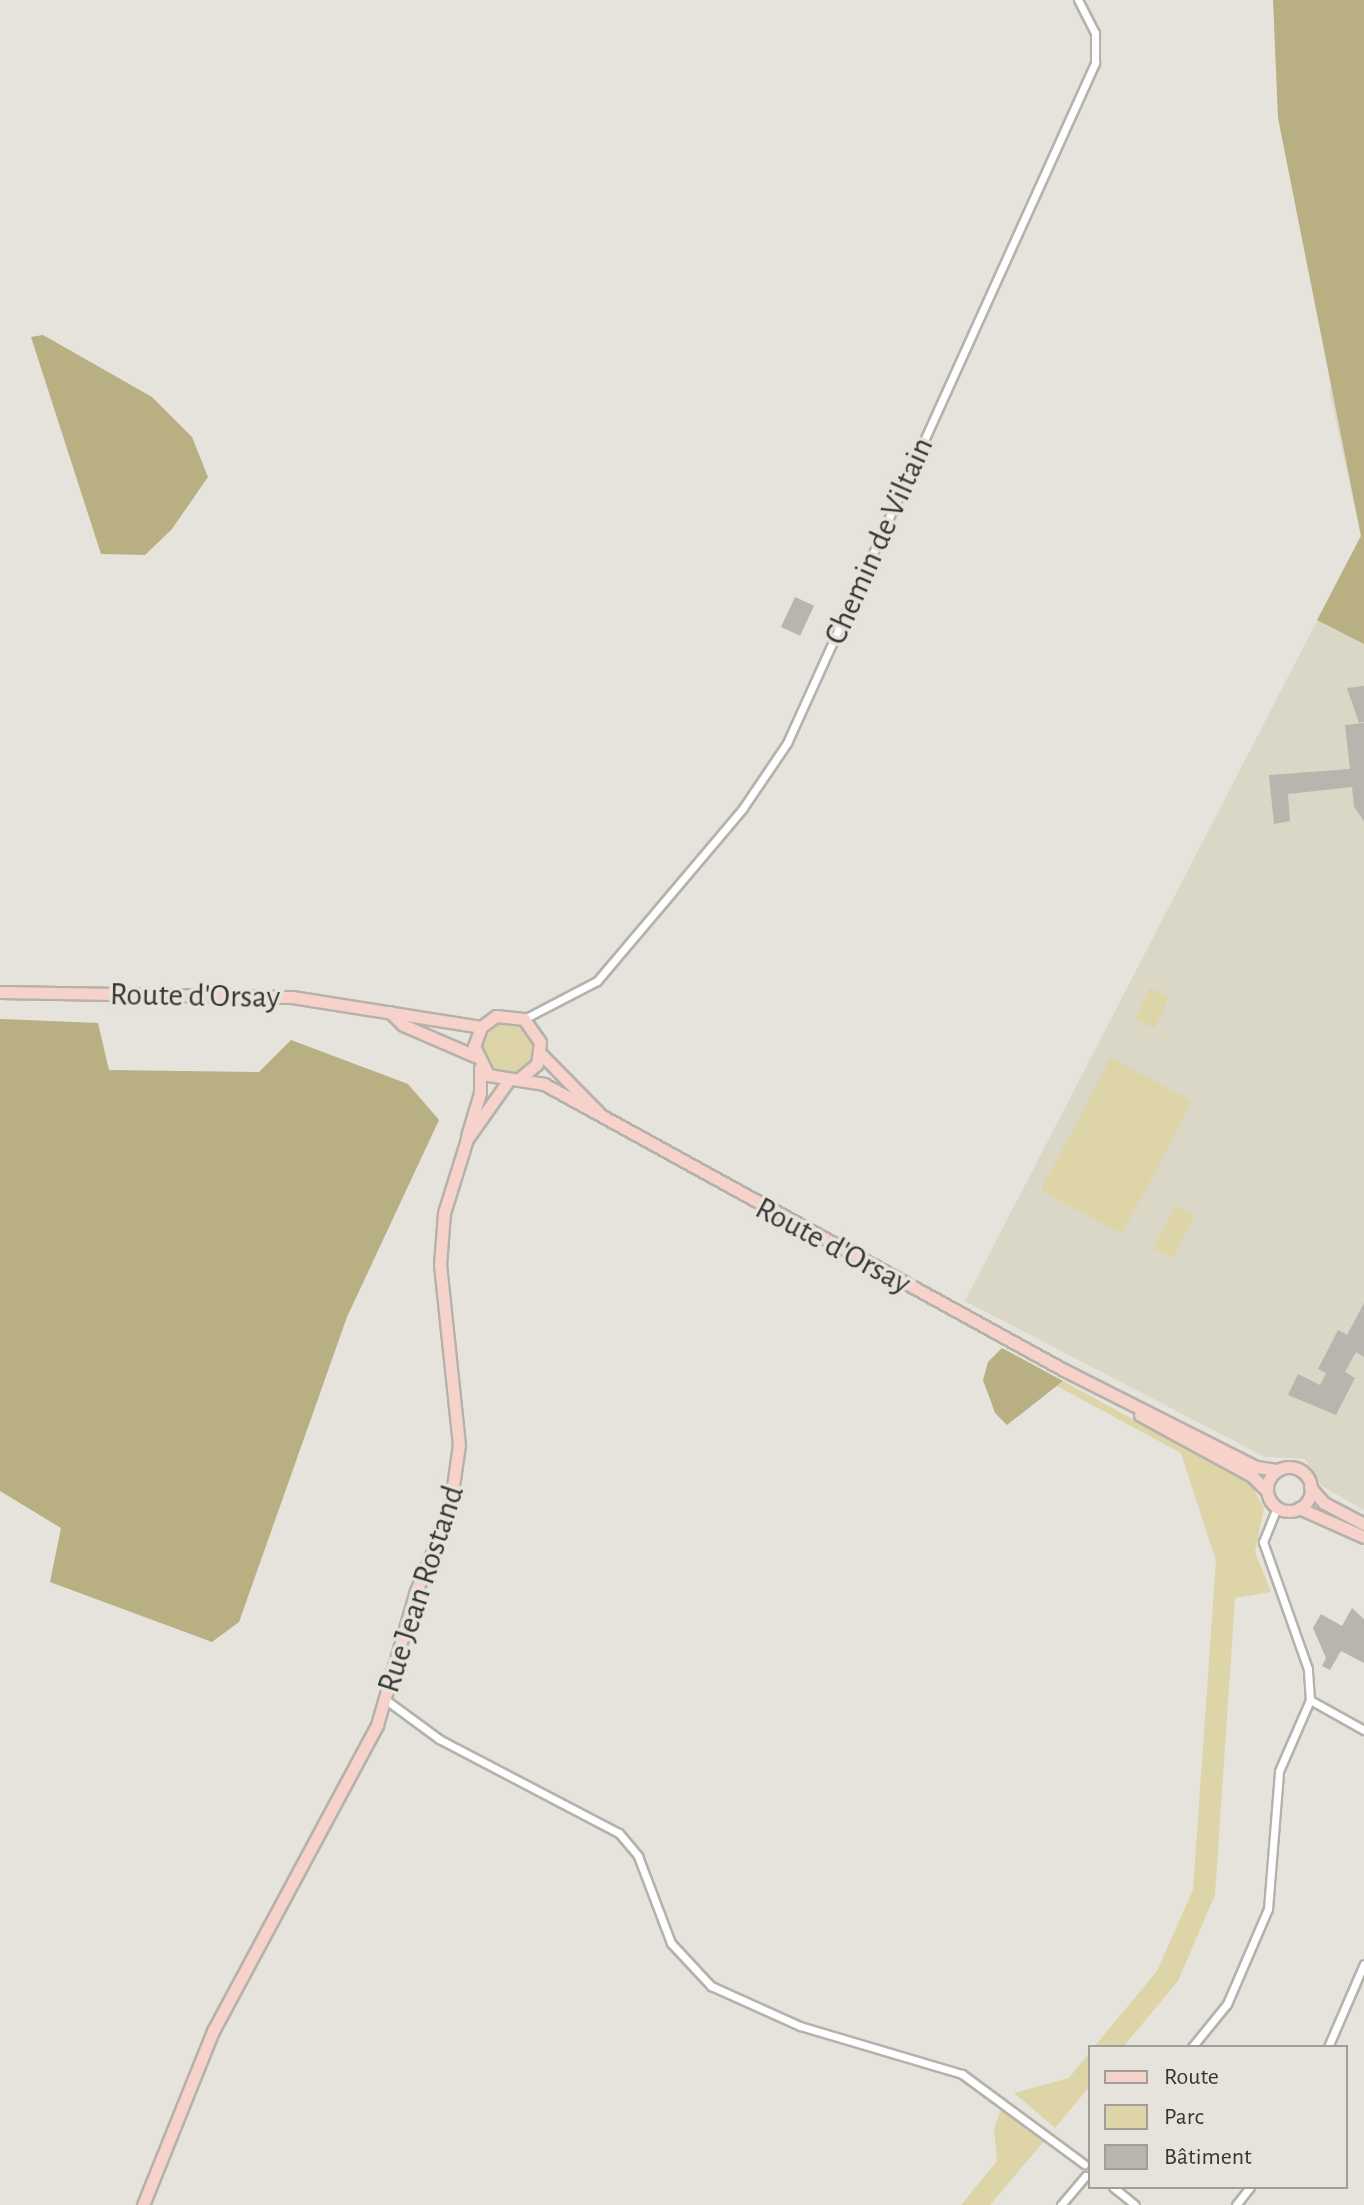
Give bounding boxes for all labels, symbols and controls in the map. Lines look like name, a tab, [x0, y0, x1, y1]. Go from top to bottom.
street label: Chemin de Viltain	[816, 431, 942, 651]
street label: Route d'Orsay	[110, 975, 280, 1017]
street label: Route d'Orsay	[749, 1189, 917, 1303]
street label: Rue Jean Rostand	[369, 1481, 473, 1697]
legend	[1088, 2045, 1348, 2189]
text: Route	[1164, 2065, 1219, 2089]
text: Parc	[1164, 2105, 1204, 2129]
text: Bâtiment	[1164, 2145, 1252, 2169]

